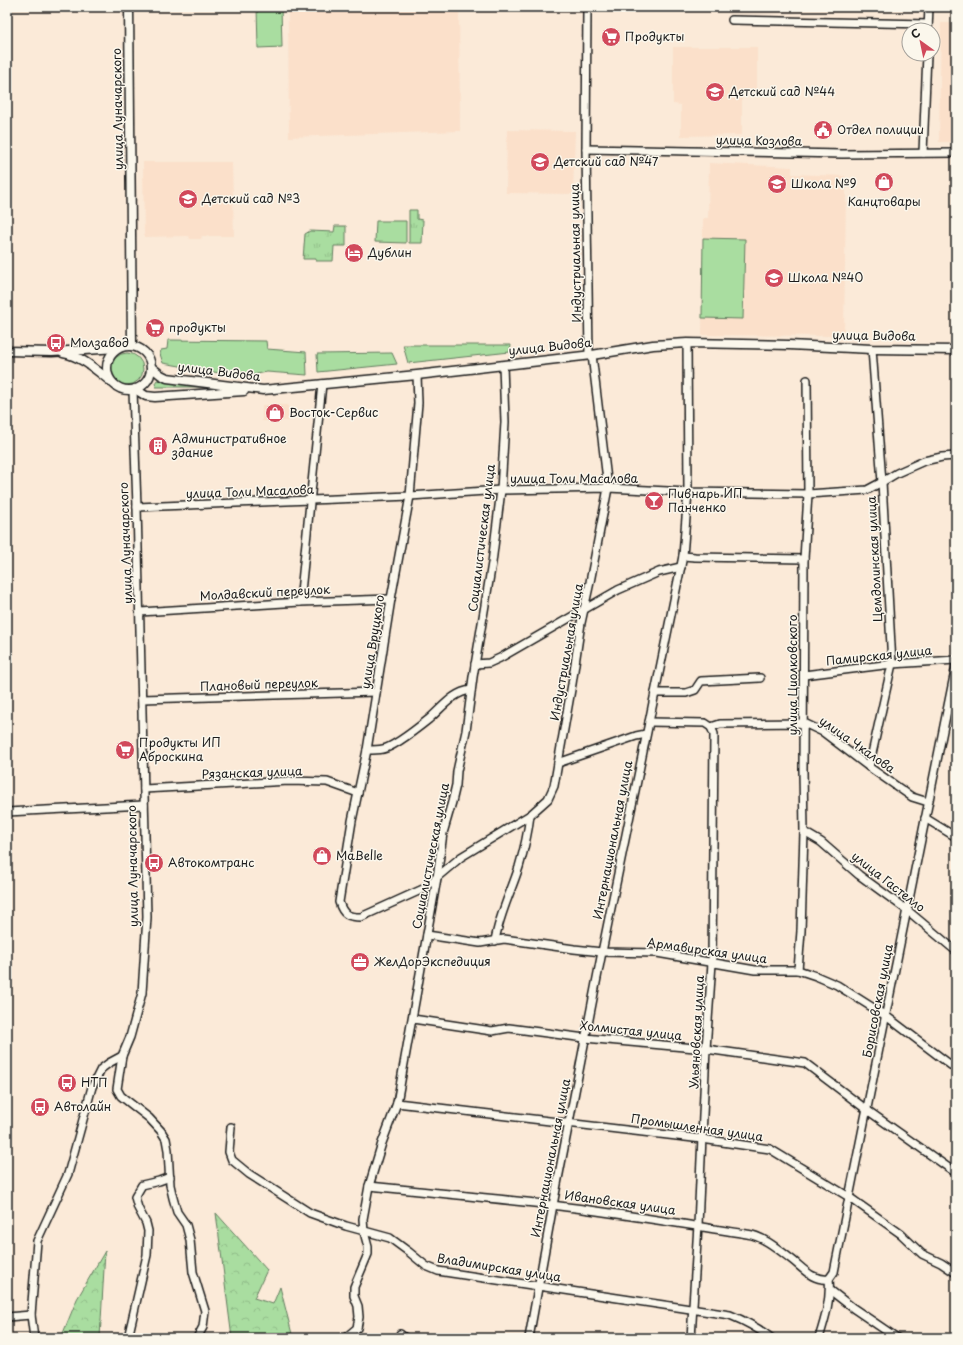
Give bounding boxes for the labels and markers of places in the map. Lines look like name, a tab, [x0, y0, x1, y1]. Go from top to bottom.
supermarket icon: Продукты	[600, 26, 622, 48]
place label: Продукты	[625, 27, 684, 45]
school or university icon: Детский сад №44	[704, 81, 726, 103]
place label: Детский сад №44	[728, 82, 835, 100]
public building icon: Отдел полиции	[812, 119, 834, 141]
place label: Отдел полиции	[837, 120, 924, 138]
school or university icon: Детский сад №47	[529, 151, 551, 173]
place label: Детский сад №47	[553, 152, 659, 170]
shop icon: Канцтовары	[873, 171, 895, 193]
school or university icon: Школа №9	[766, 173, 788, 195]
place label: Школа №9	[791, 174, 857, 192]
school or university icon: Детский сад №3	[177, 188, 199, 210]
place label: Детский сад №3	[201, 189, 300, 207]
place label: Канцтовары	[848, 192, 921, 210]
hotel icon: Дублин	[343, 242, 365, 264]
place label: Дублин	[367, 243, 412, 261]
school or university icon: Школа №40	[763, 267, 785, 289]
place label: Школа №40	[788, 268, 864, 286]
supermarket icon: продукты	[144, 317, 166, 339]
place label: продукты	[169, 318, 226, 336]
bus stop icon: Молзавод	[45, 332, 67, 354]
place label: Молзавод	[70, 333, 129, 351]
shop icon: Восток-Сервис	[264, 402, 286, 424]
place label: Восток-Сервис	[289, 403, 378, 421]
place label: Административное здание	[171, 429, 287, 461]
building icon: Административное здание	[147, 435, 169, 457]
place label: Пивнарь ИП Панченко	[668, 484, 743, 516]
bar icon: Пивнарь ИП Панченко	[643, 490, 665, 512]
place label: Продукты ИП Аброскина	[139, 733, 221, 765]
supermarket icon: Продукты ИП Аброскина	[114, 739, 136, 761]
shop icon: MaBelle	[311, 845, 333, 867]
place label: MaBelle	[336, 846, 383, 864]
bus stop icon: Автокомтранс	[143, 852, 165, 874]
place label: Автокомтранс	[168, 853, 254, 871]
office icon: ЖелДорЭкспедиция	[349, 951, 371, 973]
place label: ЖелДорЭкспедиция	[374, 952, 491, 970]
bus stop icon: НТП	[56, 1072, 78, 1094]
place label: НТП	[81, 1073, 108, 1091]
bus stop icon: Автолайн	[29, 1096, 51, 1118]
place label: Автолайн	[54, 1097, 111, 1115]

